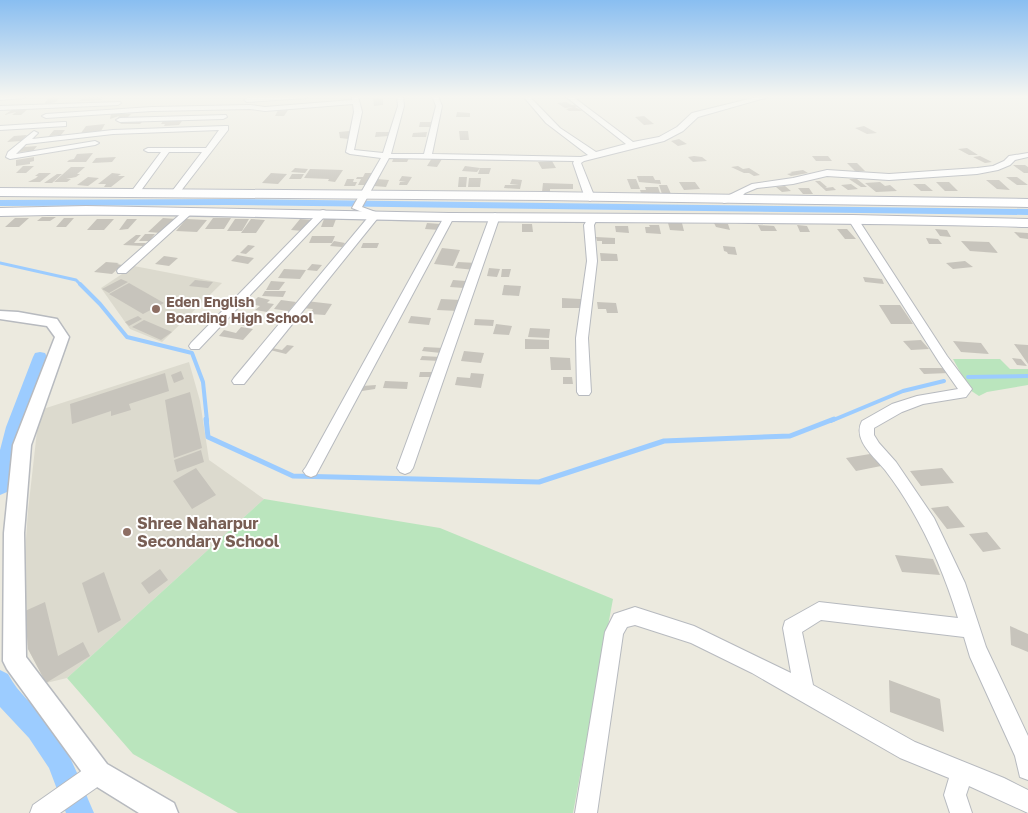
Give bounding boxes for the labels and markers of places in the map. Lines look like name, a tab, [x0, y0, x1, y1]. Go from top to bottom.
place label: Eden English Boarding High School	[166, 293, 313, 326]
marker: Eden English Boarding High School	[150, 303, 162, 315]
place label: Shree Naharpur Secondary School	[137, 513, 280, 551]
marker: Shree Naharpur Secondary School	[121, 526, 133, 538]

